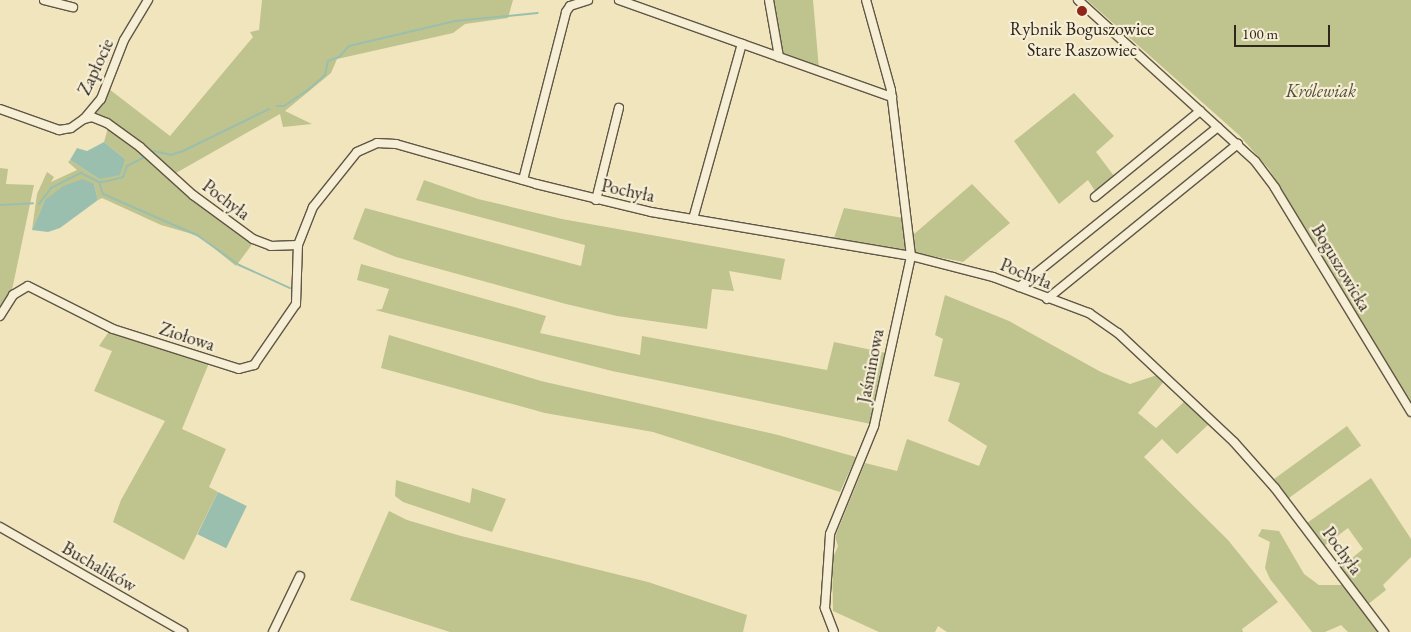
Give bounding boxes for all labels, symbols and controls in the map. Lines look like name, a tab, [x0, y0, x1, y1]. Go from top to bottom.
marker: Rybnik Boguszowice Stare Raszowiec	[1076, 5, 1088, 17]
scale bar	[1236, 15, 1332, 47]
place label: Rybnik Boguszowice Stare Raszowiec	[1010, 19, 1154, 62]
text: 100 m	[1242, 24, 1278, 43]
street label: Zapłocie	[74, 35, 118, 99]
park label: Królewiak	[1286, 80, 1356, 102]
street label: Pochyła	[198, 175, 254, 225]
street label: Pochyła	[599, 175, 657, 207]
street label: Boguszowicka	[1307, 221, 1375, 315]
street label: Pochyła	[997, 254, 1055, 294]
street label: Ziołowa	[157, 318, 217, 356]
street label: Jaśminowa	[853, 327, 889, 405]
street label: Pochyła	[1317, 523, 1367, 579]
street label: Buchalików	[58, 537, 140, 597]

